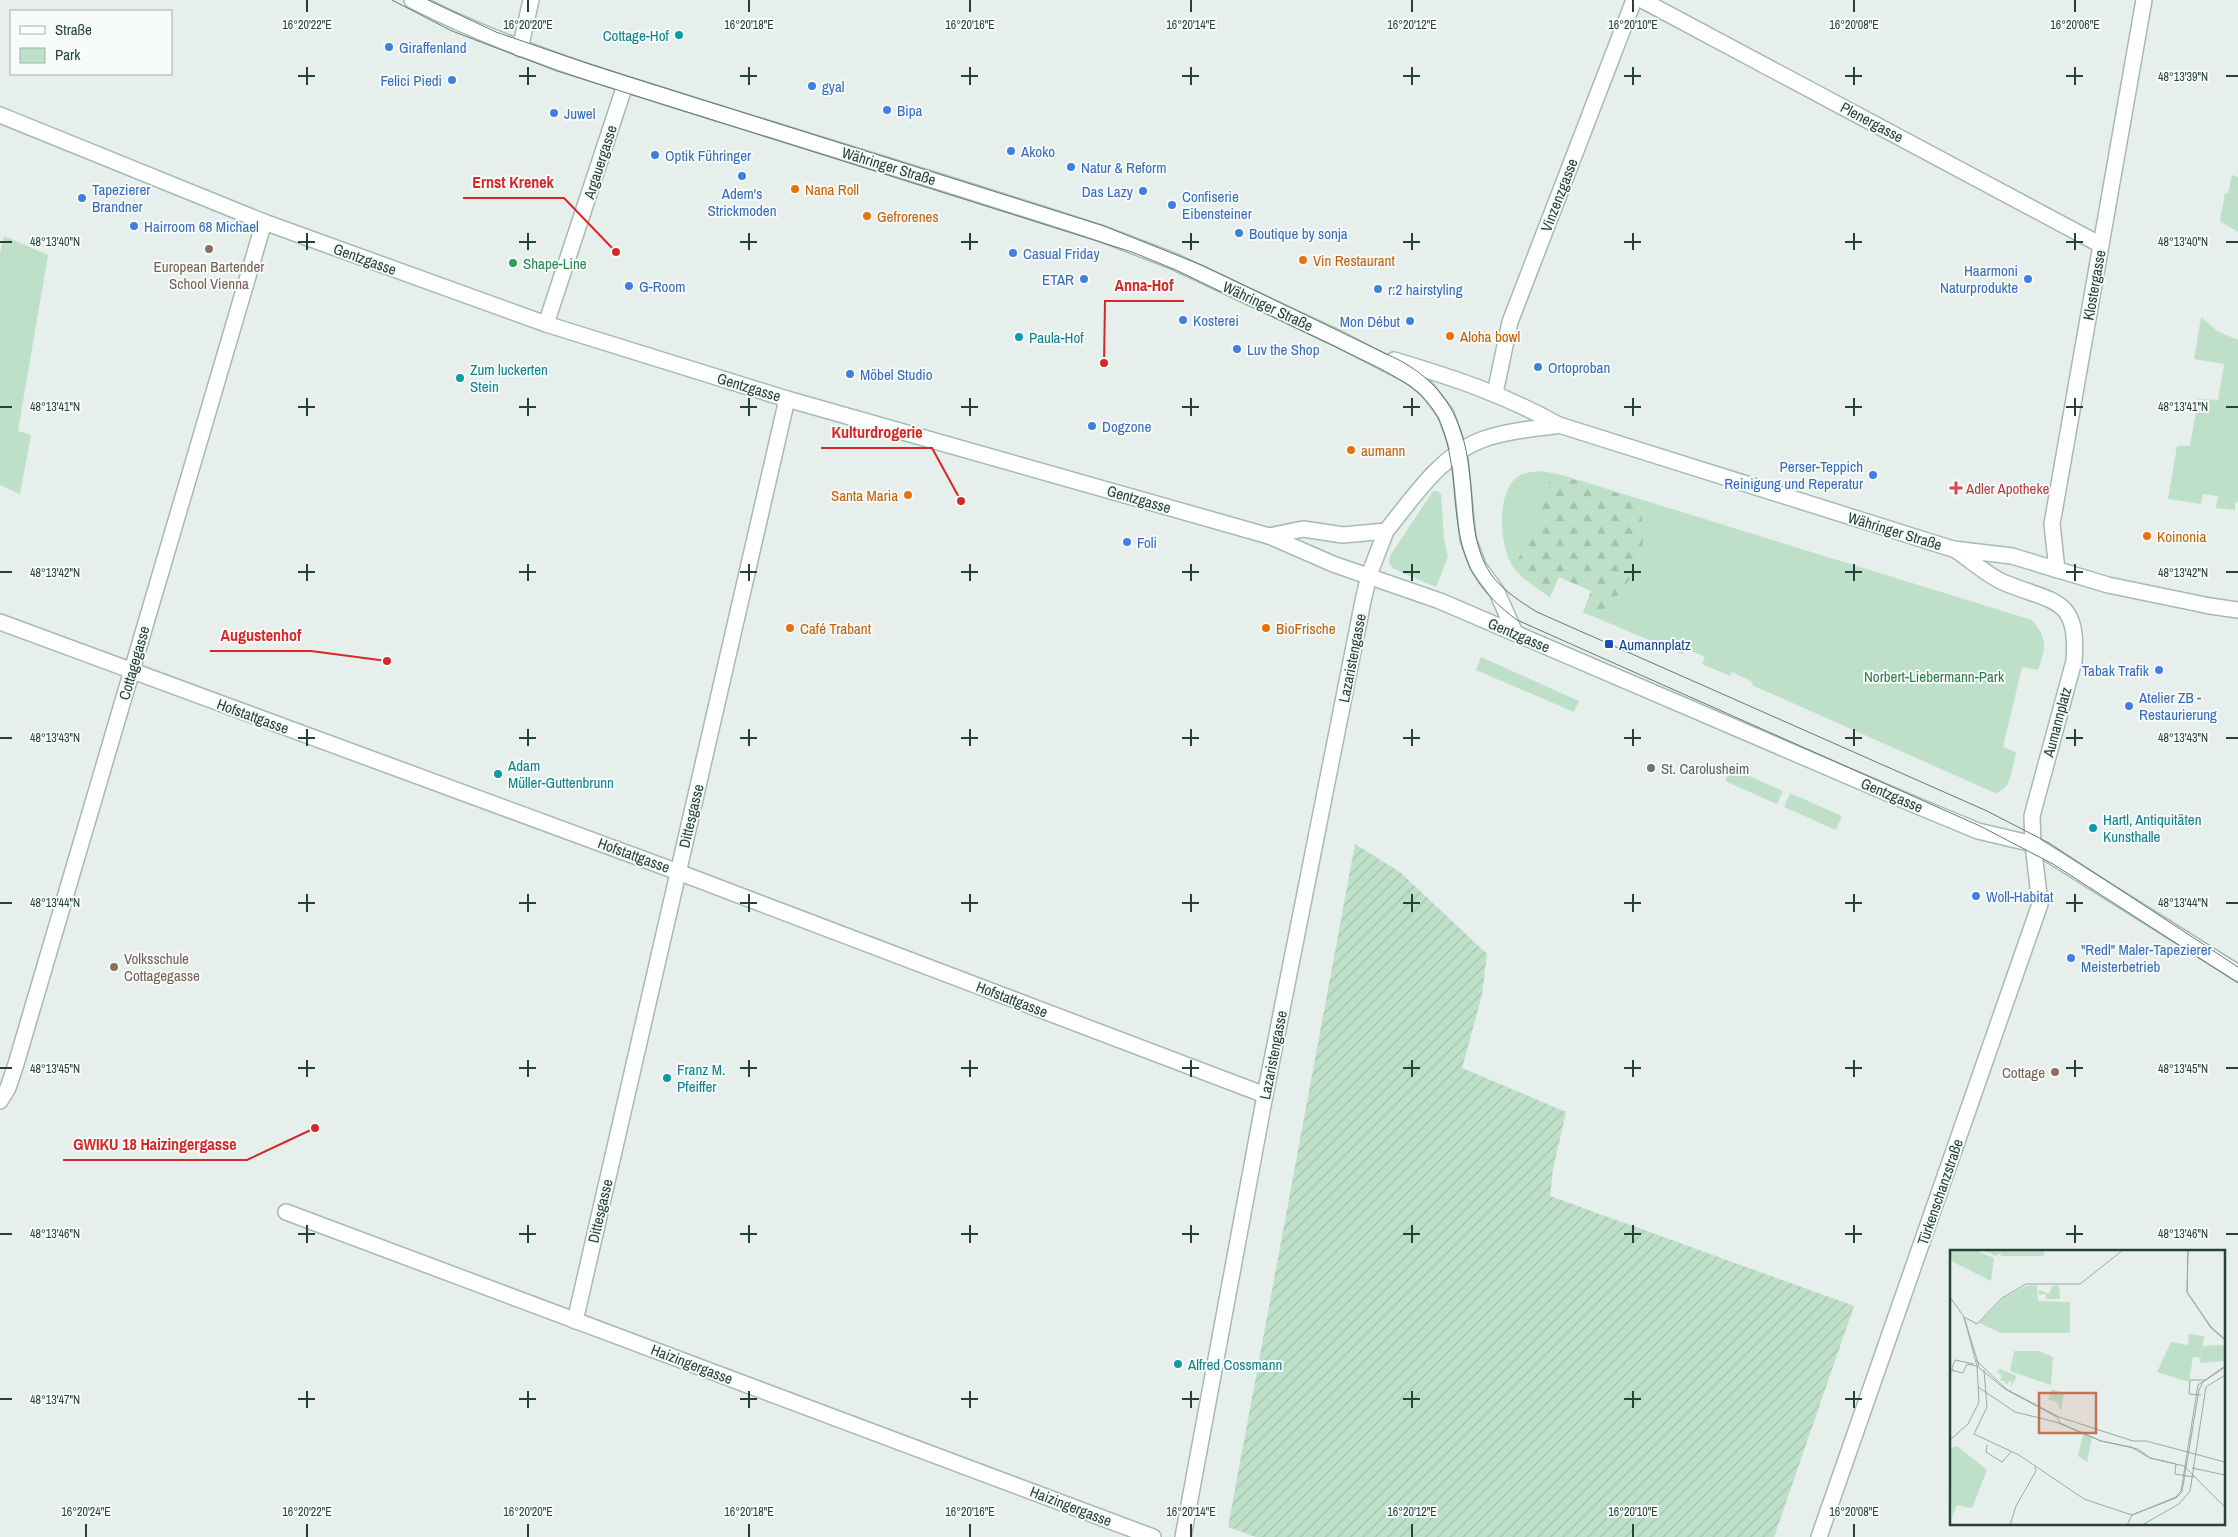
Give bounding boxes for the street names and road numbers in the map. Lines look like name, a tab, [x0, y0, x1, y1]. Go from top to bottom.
street label: Plenergasse	[1837, 97, 1907, 147]
street label: Argauergasse	[578, 122, 622, 203]
street label: Währinger Straße	[839, 142, 939, 190]
street label: Vinzenzgasse	[1535, 155, 1583, 235]
street label: Gentzgasse	[331, 238, 400, 280]
street label: Klostergasse	[2077, 248, 2111, 322]
street label: Währinger Straße	[1219, 276, 1317, 336]
street label: Gentzgasse	[715, 367, 784, 407]
street label: Gentzgasse	[1105, 480, 1174, 518]
street label: Währinger Straße	[1845, 507, 1945, 555]
street label: Lazaristengasse	[1333, 612, 1371, 704]
street label: Gentzgasse	[1485, 613, 1553, 658]
street label: Cottagegasse	[113, 623, 155, 702]
street label: Aumannplatz	[2037, 685, 2076, 760]
street label: Hofstattgasse	[214, 693, 292, 739]
street label: Gentzgasse	[1858, 773, 1926, 818]
street label: Dittesgasse	[673, 782, 709, 850]
street label: Hofstattgasse	[595, 832, 673, 878]
street label: Hofstattgasse	[973, 976, 1051, 1022]
street label: Lazaristengasse	[1254, 1009, 1292, 1101]
street label: Türkenschanzstraße	[1912, 1136, 1968, 1248]
street label: Dittesgasse	[582, 1177, 618, 1245]
street label: Haizingergasse	[648, 1339, 736, 1389]
street label: Haizingergasse	[1027, 1481, 1115, 1531]

